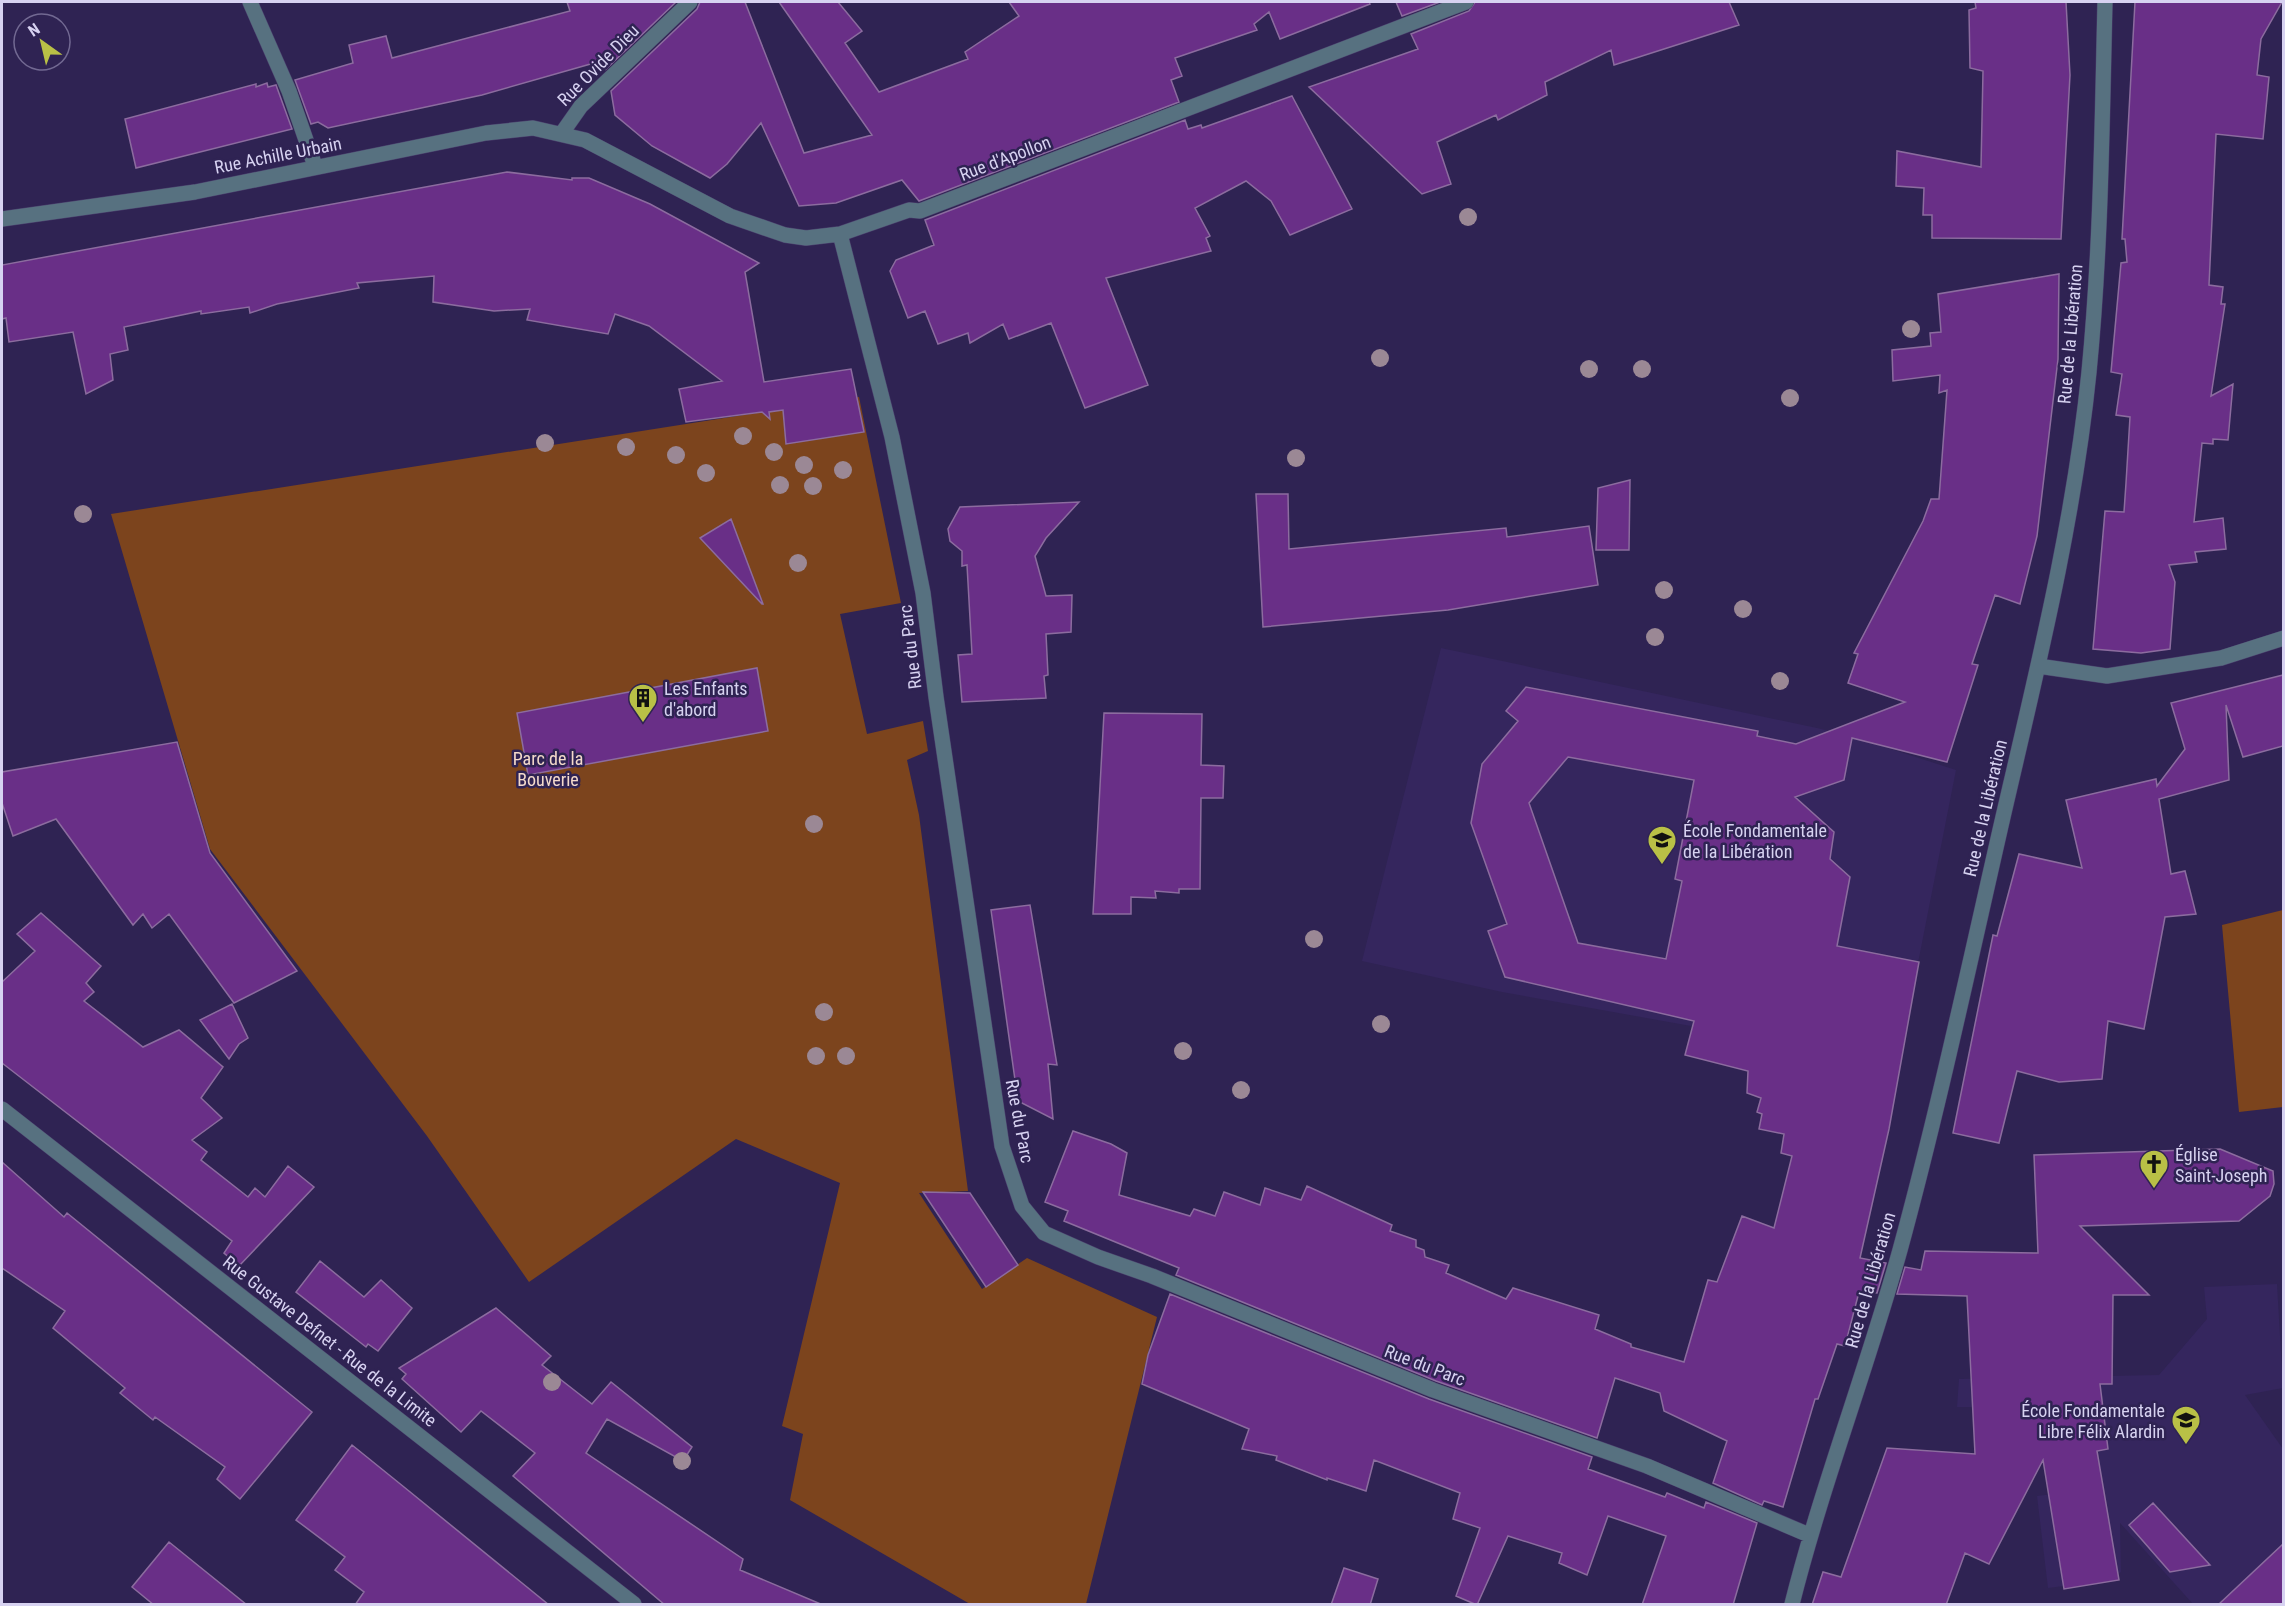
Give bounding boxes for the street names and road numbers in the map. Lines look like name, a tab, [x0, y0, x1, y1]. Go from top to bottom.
street label: Rue Ovide Dieu	[553, 20, 643, 110]
street label: Rue d'Apollon	[956, 131, 1054, 185]
street label: Rue Achille Urbain	[213, 132, 343, 178]
street label: Rue de la Libération	[2053, 263, 2087, 405]
street label: Rue du Parc	[894, 604, 926, 690]
street label: Rue de la Libération	[1959, 737, 2011, 879]
street label: Rue du Parc	[1002, 1077, 1038, 1165]
street label: Rue de la Libération	[1841, 1210, 1899, 1350]
street label: Rue Gustave Defnet - Rue de la Limite	[219, 1251, 441, 1431]
street label: Rue du Parc	[1382, 1340, 1468, 1390]

